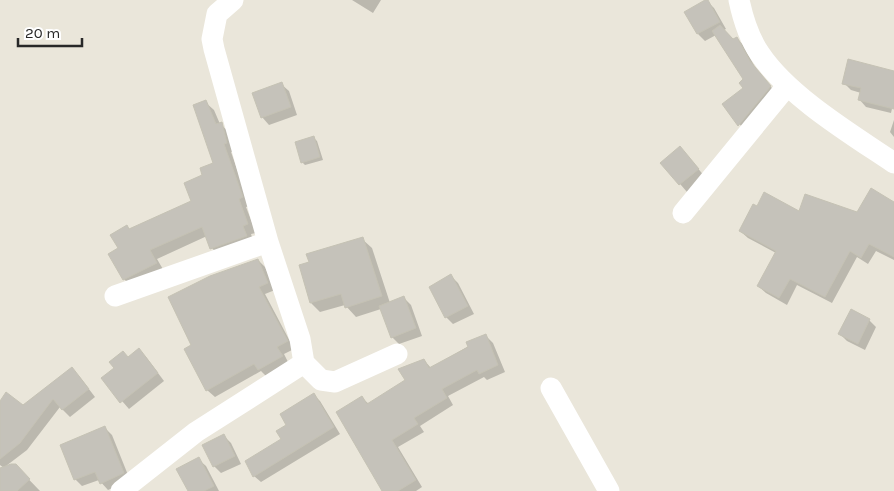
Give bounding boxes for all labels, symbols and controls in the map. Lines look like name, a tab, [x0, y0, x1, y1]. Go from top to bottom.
scale bar	[18, 15, 81, 47]
text: 20 m	[25, 24, 60, 42]

